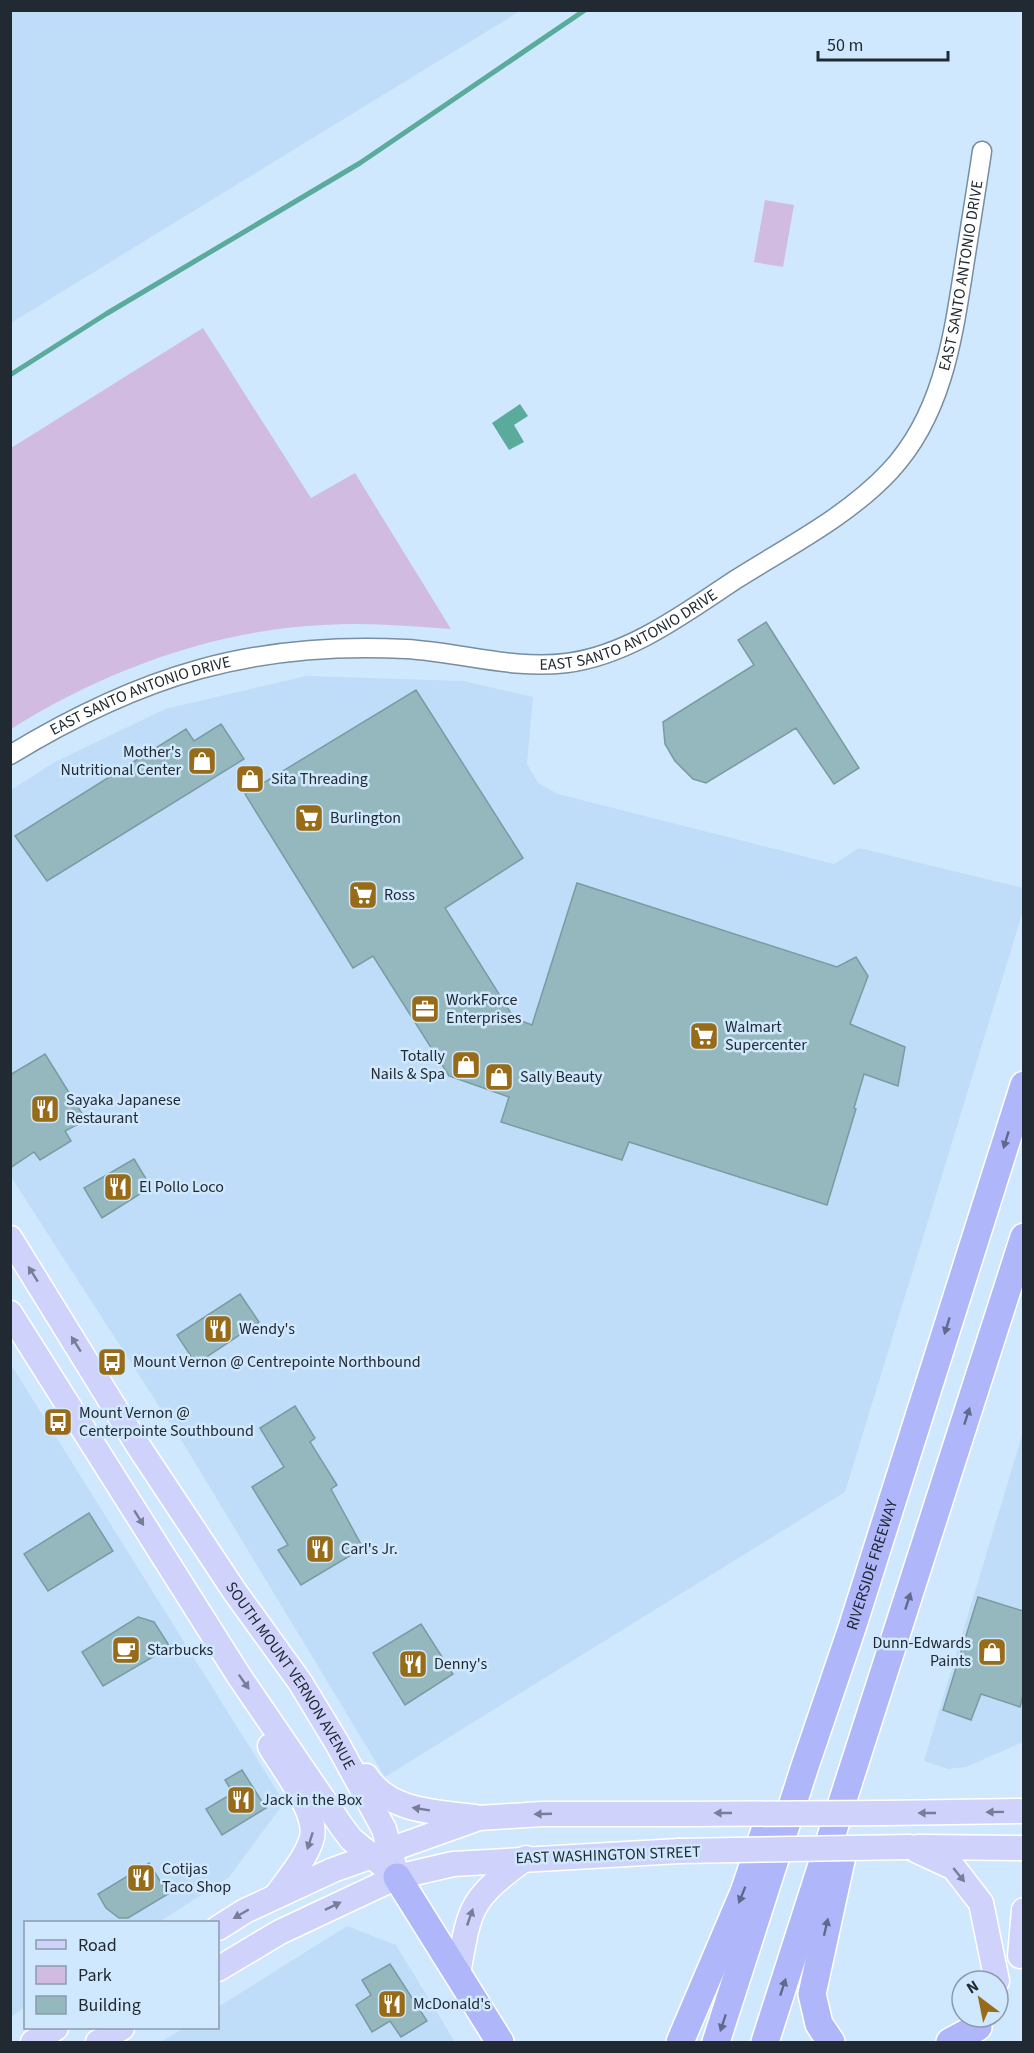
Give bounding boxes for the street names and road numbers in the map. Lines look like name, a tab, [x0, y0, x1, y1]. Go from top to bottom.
street label: EAST SANTO ANTONIO DRIVE	[933, 179, 988, 373]
street label: EAST SANTO ANTONIO DRIVE	[539, 584, 722, 676]
street label: EAST SANTO ANTONIO DRIVE	[46, 651, 233, 741]
street label: RIVERSIDE FREEWAY	[841, 1496, 903, 1633]
street label: SOUTH MOUNT VERNON AVENUE	[220, 1578, 360, 1773]
street label: EAST WASHINGTON STREET	[515, 1841, 701, 1869]

